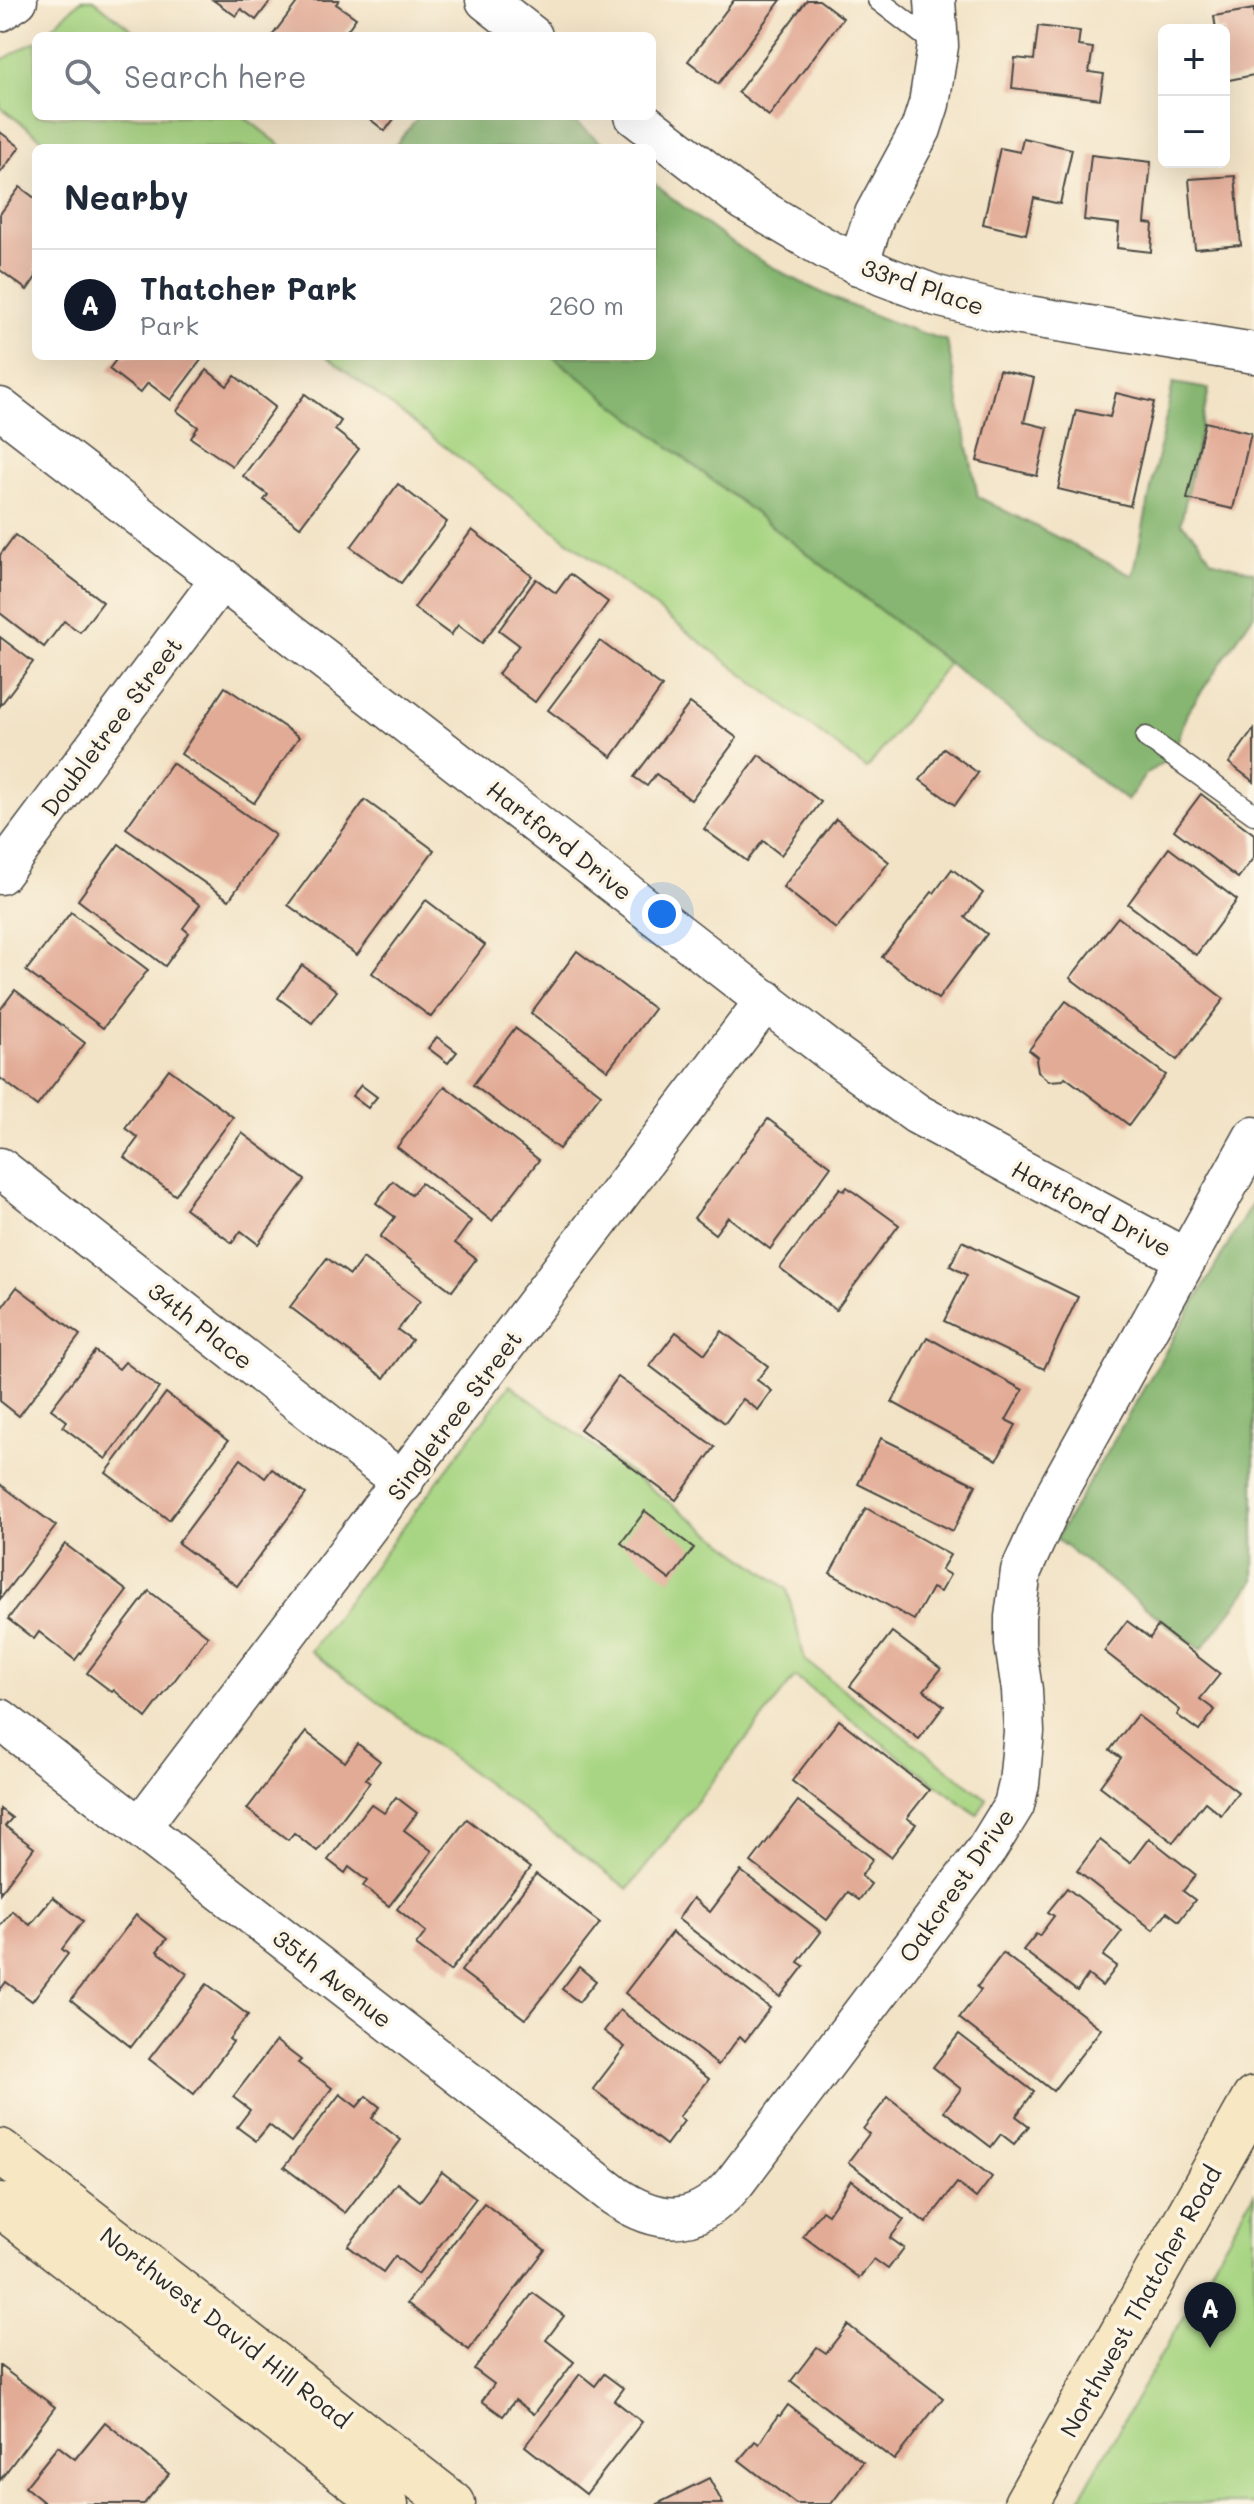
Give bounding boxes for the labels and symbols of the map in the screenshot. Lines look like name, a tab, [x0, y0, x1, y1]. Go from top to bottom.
street label: 33rd Place	[858, 251, 988, 321]
street label: Doubletree Street	[33, 630, 189, 822]
street label: Hartford Drive	[481, 773, 639, 907]
your location	[642, 894, 682, 934]
street label: Hartford Drive	[1007, 1153, 1177, 1263]
street label: 34th Place	[142, 1274, 260, 1376]
street label: Singletree Street	[380, 1324, 528, 1506]
street label: Oakcrest Drive	[891, 1802, 1021, 1968]
street label: 35th Avenue	[267, 1922, 399, 2034]
street label: Northwest Thatcher Road	[1052, 2160, 1228, 2442]
street label: Northwest David Hill Road	[94, 2219, 358, 2435]
pin: A	[1184, 2282, 1236, 2348]

